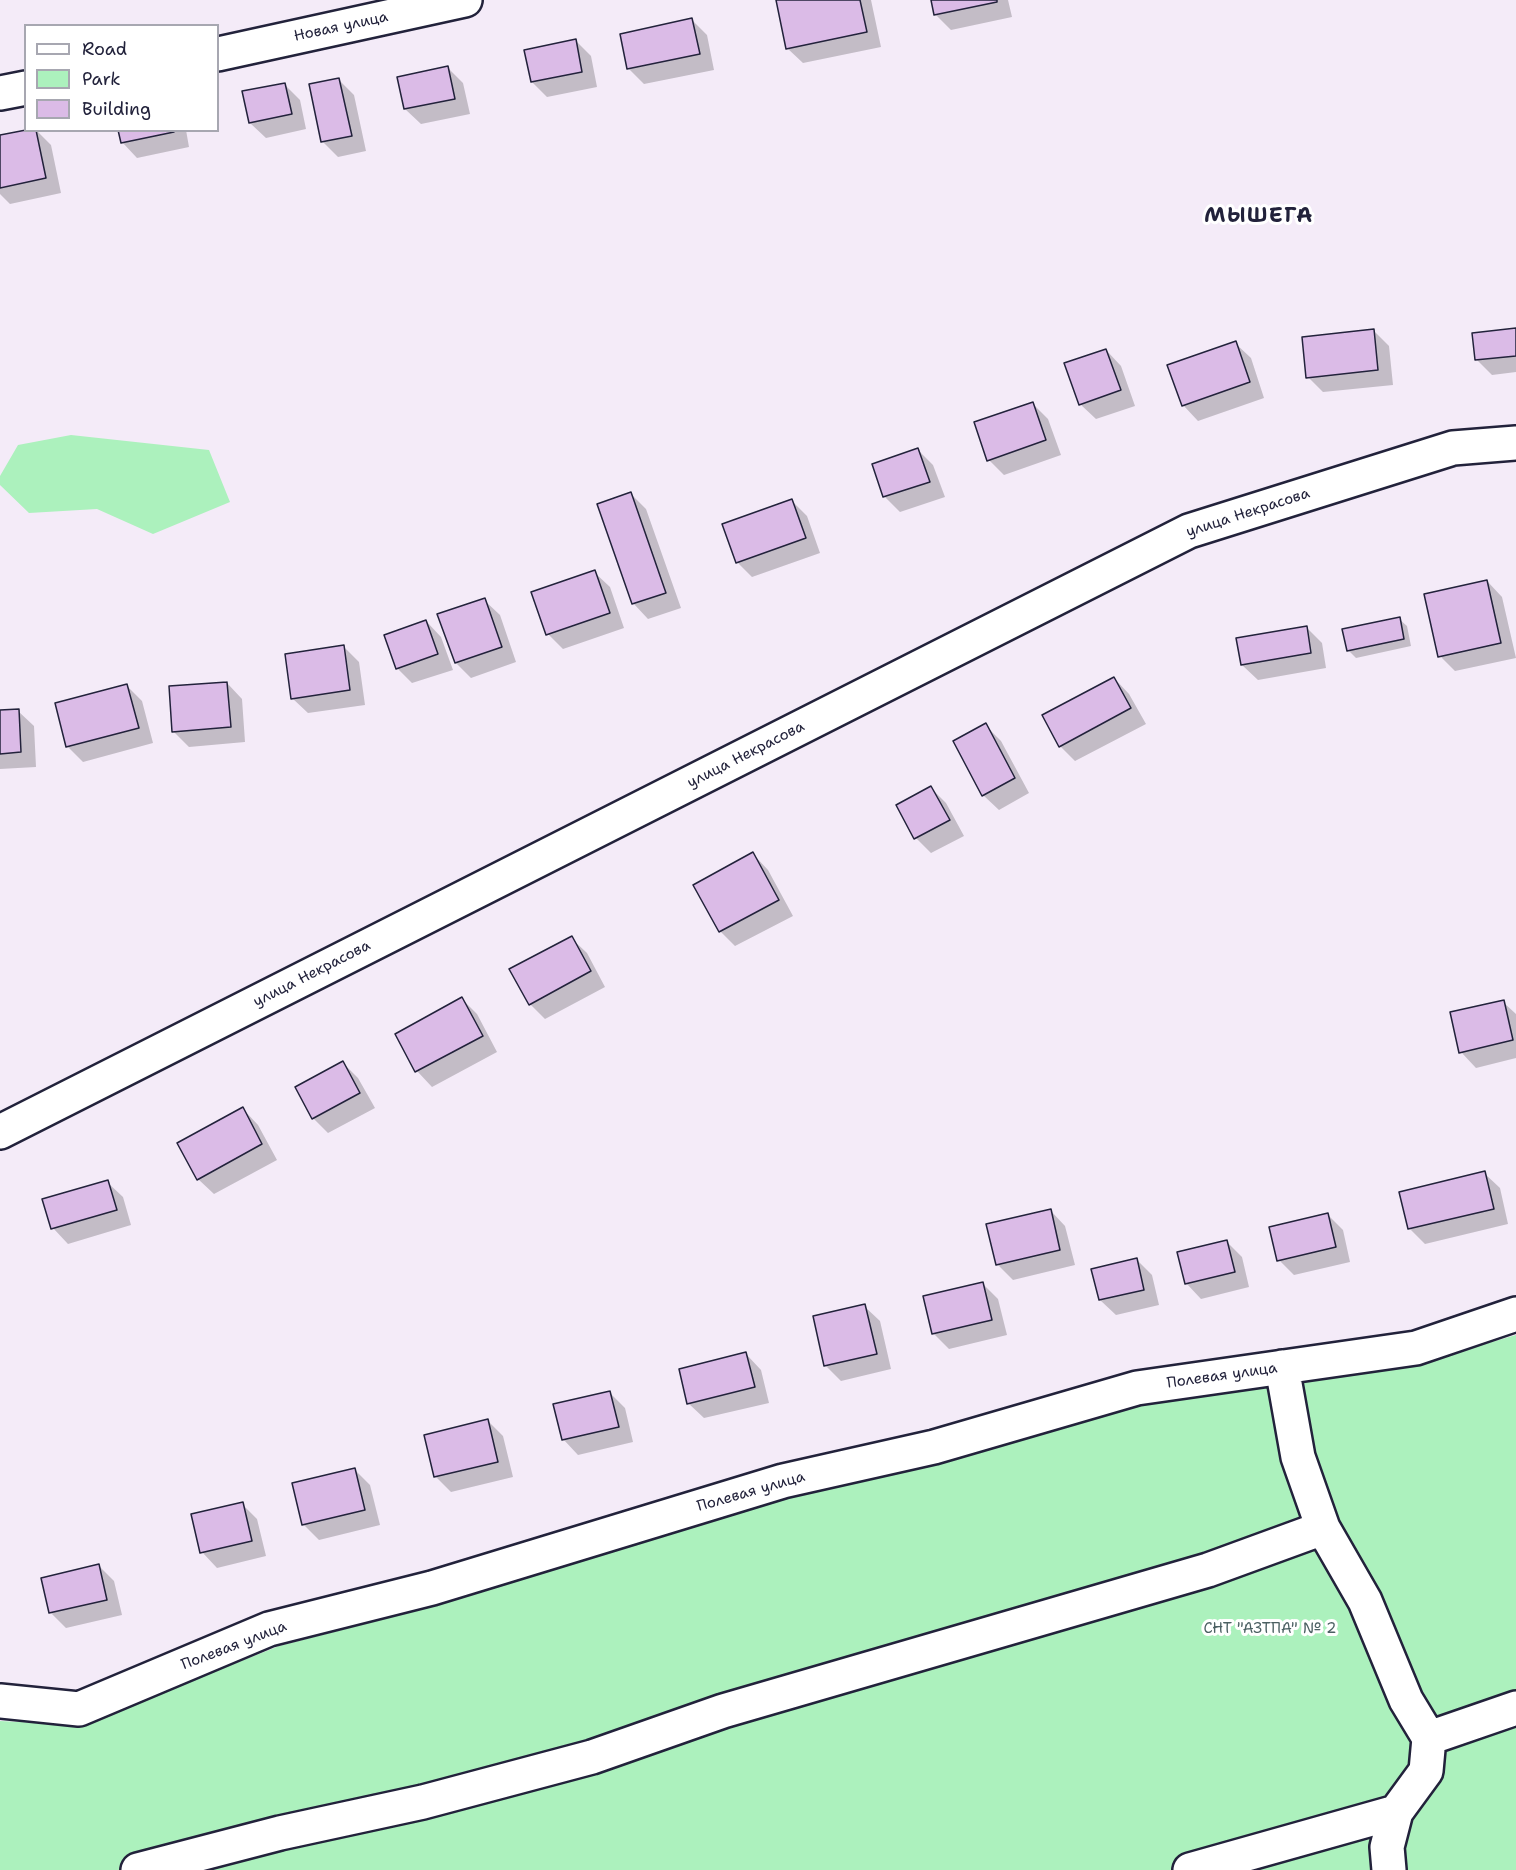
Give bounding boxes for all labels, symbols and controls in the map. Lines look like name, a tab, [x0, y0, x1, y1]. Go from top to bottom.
street label: Новая улица	[292, 8, 390, 46]
legend	[24, 24, 219, 132]
text: Road	[82, 37, 127, 61]
text: Park	[82, 67, 121, 91]
text: Building	[82, 97, 151, 121]
district label: МЫШЕГА	[1204, 204, 1314, 230]
street label: улица Некрасова	[1184, 485, 1312, 541]
street label: улица Некрасова	[684, 718, 808, 792]
street label: улица Некрасова	[250, 937, 374, 1011]
street label: Полевая улица	[1166, 1359, 1278, 1393]
street label: Полевая улица	[695, 1468, 807, 1516]
street label: Полевая улица	[179, 1618, 289, 1674]
park label: СНТ "АЗТПА" № 2	[1203, 1620, 1337, 1638]

